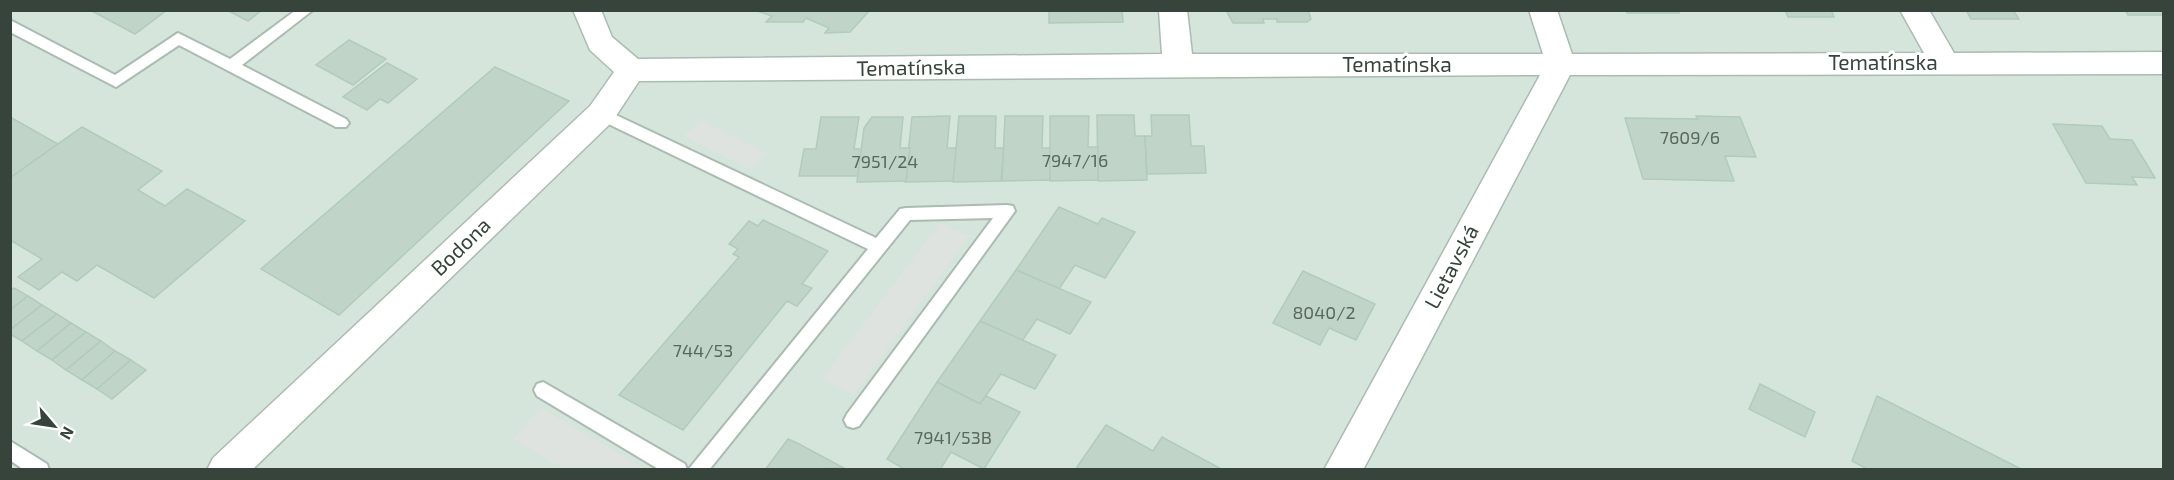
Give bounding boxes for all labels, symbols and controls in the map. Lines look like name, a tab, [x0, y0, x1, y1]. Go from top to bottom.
street label: Tematínska	[1828, 49, 1938, 74]
street label: Tematínska	[1342, 51, 1452, 76]
street label: Tematínska	[856, 53, 966, 80]
house number: 7609/6	[1660, 126, 1720, 148]
house number: 7947/16	[1042, 149, 1108, 171]
house number: 7951/24	[852, 150, 918, 172]
street label: Bodona	[425, 212, 495, 280]
street label: Lietavská	[1418, 220, 1483, 312]
house number: 8040/2	[1292, 301, 1356, 323]
house number: 744/53	[673, 339, 733, 361]
north arrow	[24, 396, 84, 456]
text: N	[56, 424, 79, 443]
house number: 7941/53B	[914, 426, 992, 448]

